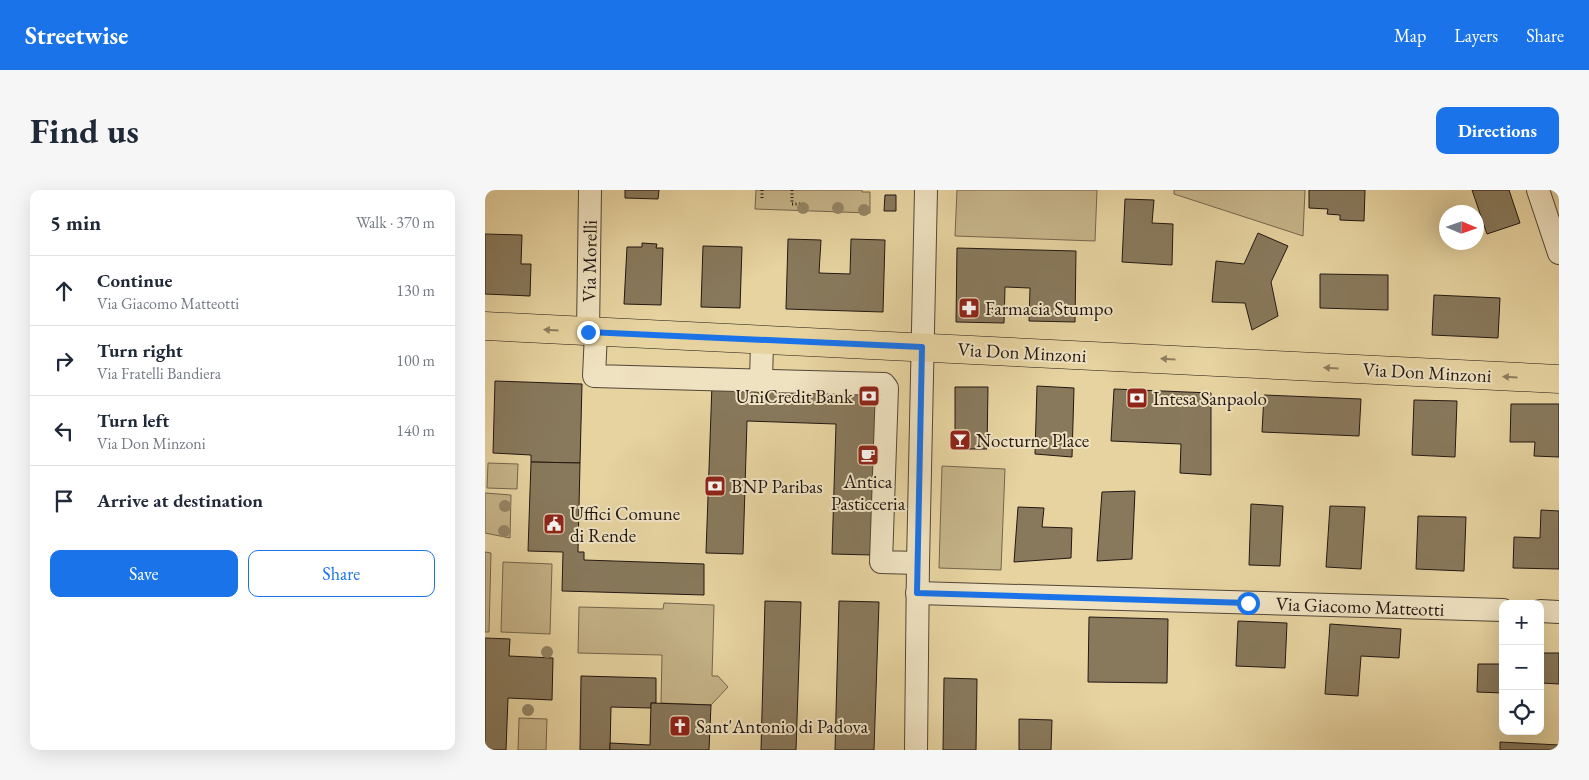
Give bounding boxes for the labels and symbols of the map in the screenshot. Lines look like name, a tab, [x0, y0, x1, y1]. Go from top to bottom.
north arrow	[1439, 205, 1484, 250]
street label: Via Morelli	[576, 219, 603, 302]
pharmacy icon: Farmacia Stumpo	[957, 296, 981, 320]
place label: Farmacia Stumpo	[985, 296, 1113, 321]
route end	[577, 321, 600, 344]
one-way arrow	[543, 326, 559, 334]
street label: Via Don Minzoni	[957, 337, 1087, 368]
one-way arrow	[1160, 355, 1176, 363]
street label: Via Don Minzoni	[1362, 357, 1492, 388]
one-way arrow	[1322, 363, 1338, 371]
one-way arrow	[1502, 372, 1518, 380]
place label: UniCredit Bank	[736, 384, 854, 409]
bank icon: UniCredit Bank	[857, 384, 881, 408]
bank icon: Intesa Sanpaolo	[1125, 386, 1149, 410]
place label: Intesa Sanpaolo	[1153, 386, 1267, 411]
bar icon: Nocturne Place	[948, 428, 972, 452]
place label: Nocturne Place	[976, 428, 1089, 453]
cafe icon: Antica Pasticceria	[856, 443, 880, 467]
place label: Antica Pasticceria	[831, 469, 906, 516]
bank icon: BNP Paribas	[703, 474, 727, 498]
place label: BNP Paribas	[731, 474, 823, 499]
place label: Uffici Comune di Rende	[570, 501, 680, 548]
public building icon: Uffici Comune di Rende	[542, 512, 566, 536]
street label: Via Giacomo Matteotti	[1275, 591, 1445, 622]
route start	[1237, 592, 1260, 615]
church icon: Sant'Antonio di Padova	[668, 714, 692, 738]
place label: Sant'Antonio di Padova	[696, 714, 869, 739]

